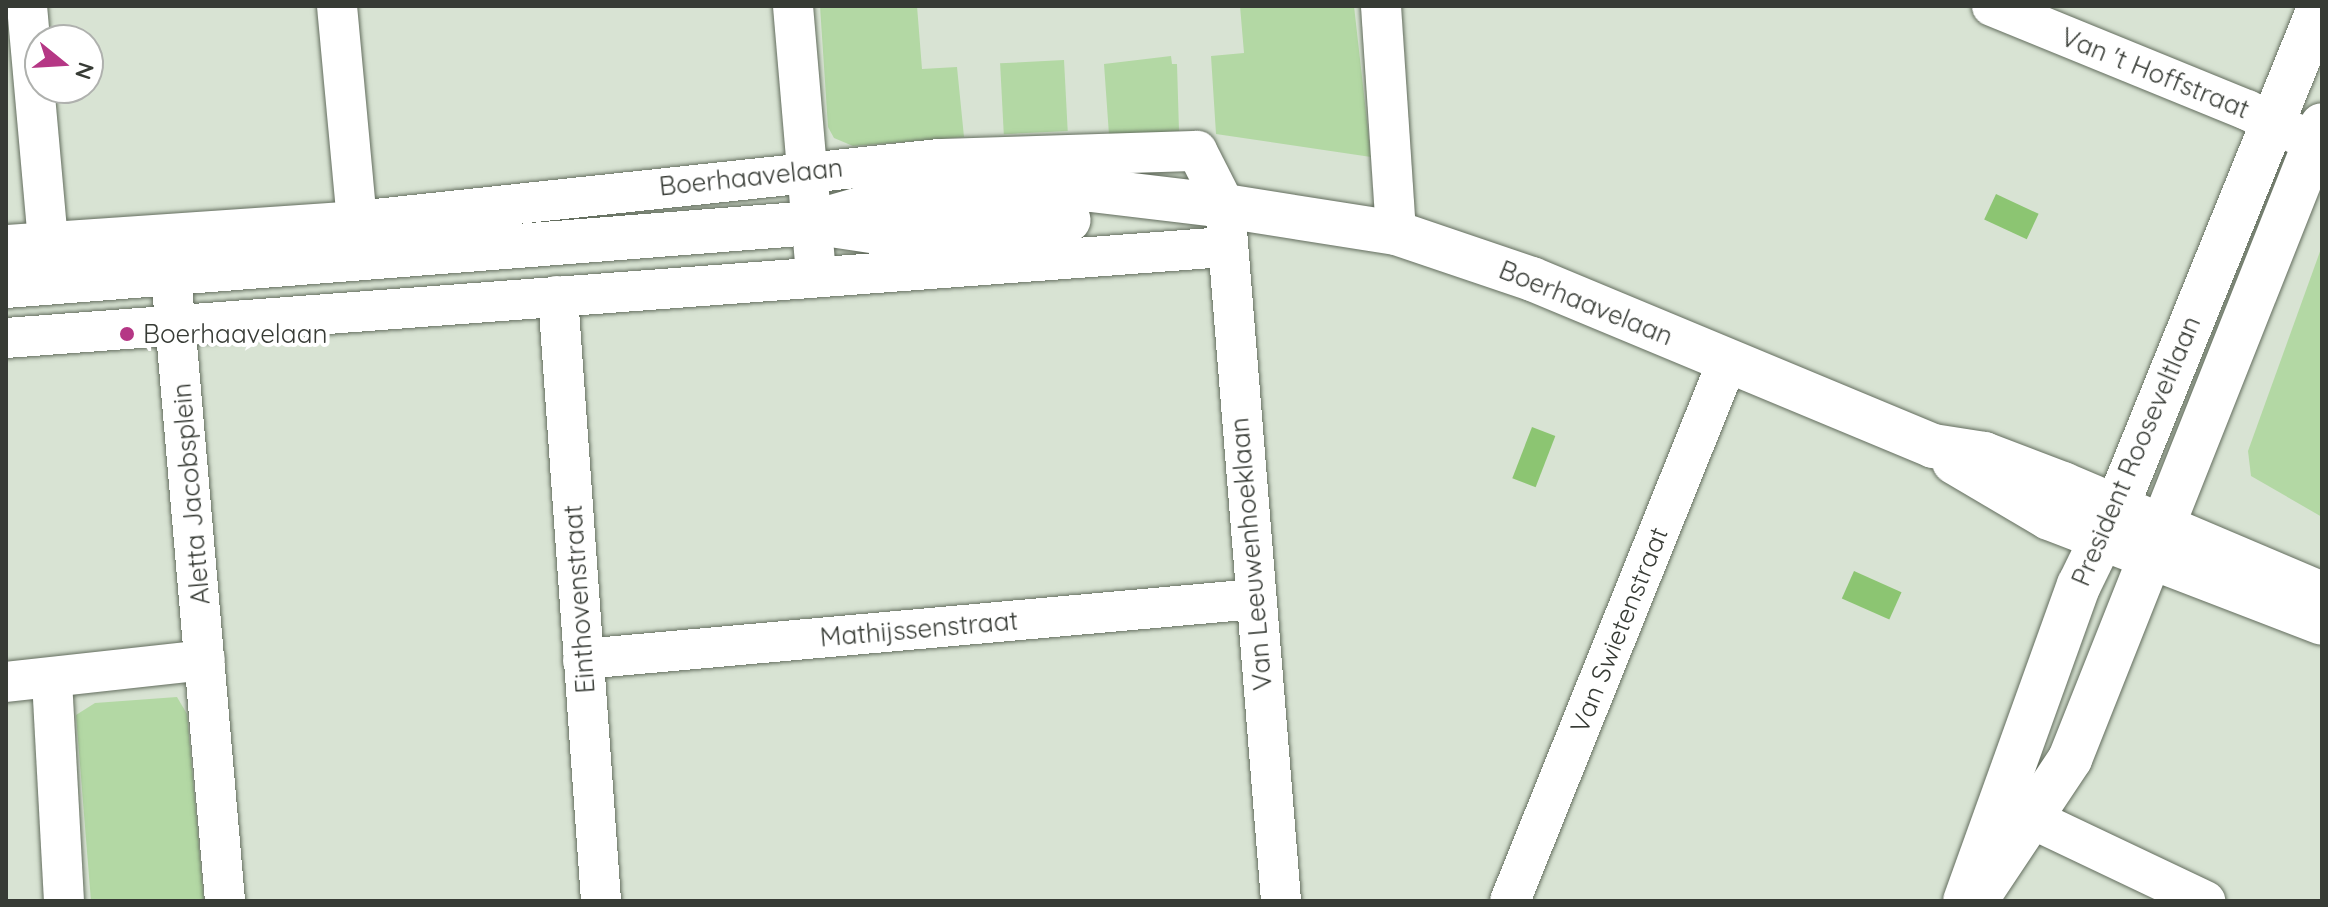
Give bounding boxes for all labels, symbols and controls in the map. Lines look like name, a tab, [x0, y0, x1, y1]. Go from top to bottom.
street label: Van 't Hoffstraat	[2056, 21, 2254, 125]
north arrow	[24, 24, 104, 104]
text: N	[69, 59, 101, 83]
street label: Boerhaavelaan	[658, 152, 844, 202]
street label: Boerhaavelaan	[1495, 254, 1677, 352]
street label: President Rooseveltlaan	[2065, 311, 2207, 591]
place label: Boerhaavelaan	[143, 318, 328, 350]
marker: Boerhaavelaan	[118, 325, 136, 343]
street label: Aletta Jacobsplein	[166, 382, 216, 606]
street label: Van Leeuwenhoeklaan	[1224, 416, 1278, 692]
street label: Einthovenstraat	[557, 504, 601, 694]
street label: Van Swietenstraat	[1564, 523, 1674, 737]
street label: Mathijssenstraat	[819, 605, 1019, 653]

